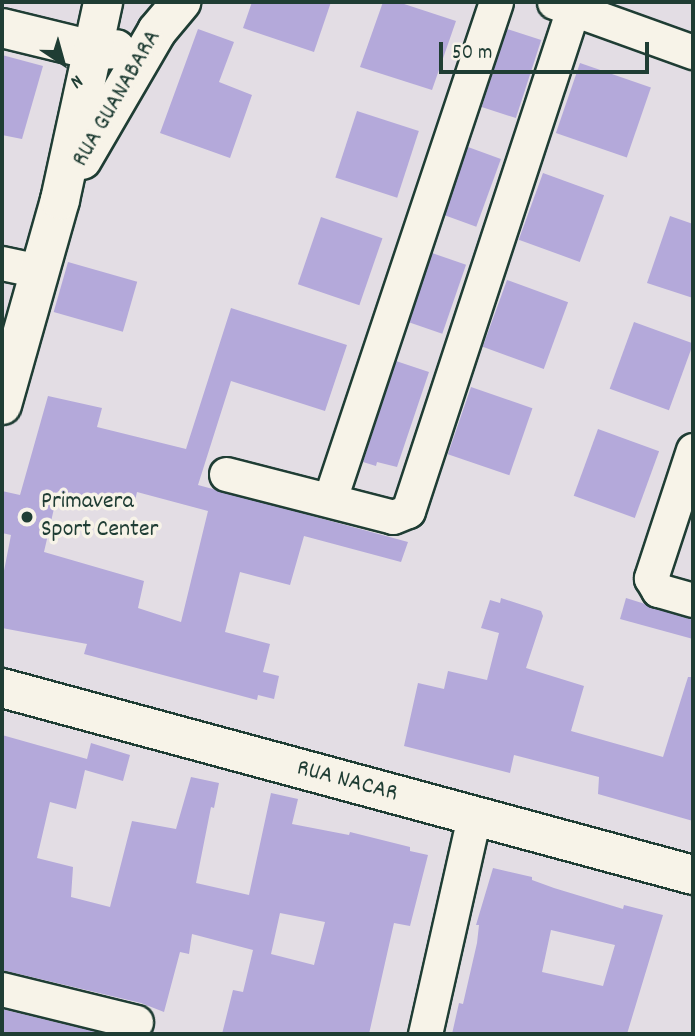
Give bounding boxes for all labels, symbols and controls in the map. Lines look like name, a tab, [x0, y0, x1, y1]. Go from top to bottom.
street label: RUA GUANABARA	[67, 26, 169, 172]
north arrow	[28, 28, 98, 98]
scale bar	[443, 28, 653, 72]
text: 50 m	[452, 39, 492, 69]
place label: Primavera Sport Center	[41, 489, 158, 545]
marker: Primavera Sport Center	[19, 509, 35, 525]
street label: RUA NACAR	[293, 755, 401, 809]

